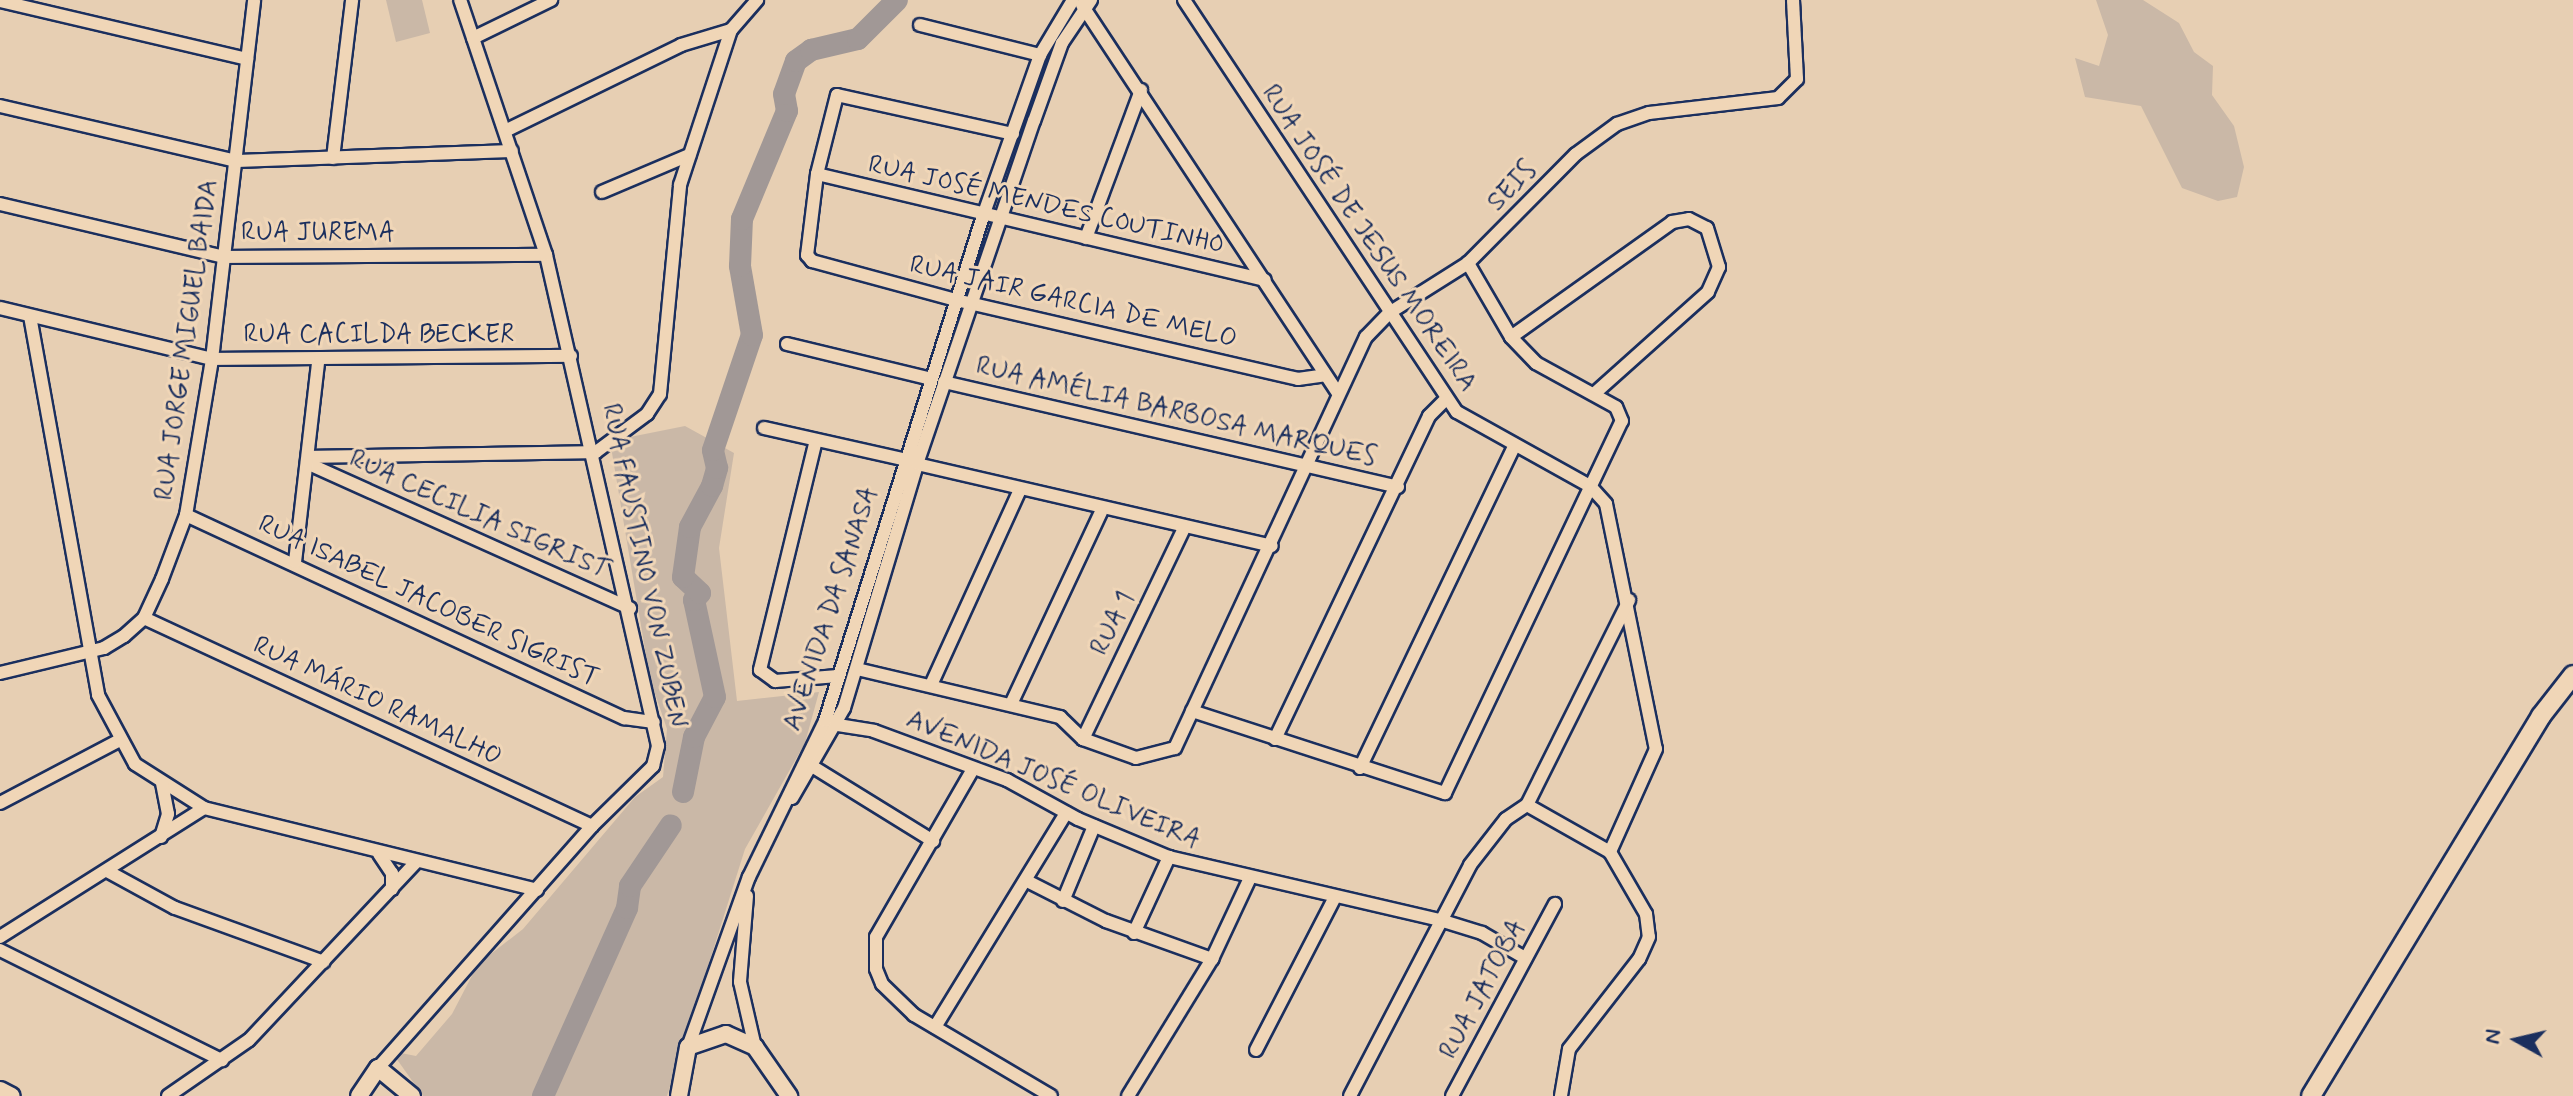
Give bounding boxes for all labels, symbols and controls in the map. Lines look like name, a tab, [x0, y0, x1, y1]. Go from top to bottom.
street label: RUA JOSÉ DE JESUS MOREIRA	[1254, 80, 1482, 398]
street label: RUA JOSÉ MENDES COUTINHO	[863, 149, 1229, 263]
street label: SEIS	[1482, 155, 1544, 219]
street label: RUA JORGE MIGUEL BAIDA	[149, 172, 227, 508]
street label: RUA JUREMA	[239, 218, 397, 250]
street label: RUA JAIR GARCIA DE MELO	[905, 250, 1241, 356]
street label: RUA CACILDA BECKER	[242, 320, 516, 352]
street label: RUA AMÉLIA BARBOSA MARQUES	[975, 352, 1377, 474]
street label: RUA FAUSTINO VON ZUBEN	[593, 401, 693, 731]
street label: RUA CECILIA SIGRIST	[346, 446, 612, 586]
street label: AVENIDA DA SANASA	[777, 482, 887, 736]
street label: RUA ISABEL JACOBER SIGRIST	[248, 507, 608, 697]
street label: RUA 1	[1085, 587, 1143, 661]
street label: RUA MÁRIO RAMALHO	[248, 631, 506, 773]
street label: AVENIDA JOSÉ OLIVEIRA	[901, 705, 1205, 857]
street label: RUA JATOBA	[1434, 915, 1534, 1065]
north arrow	[2477, 1000, 2557, 1080]
text: N	[2478, 1027, 2508, 1046]

